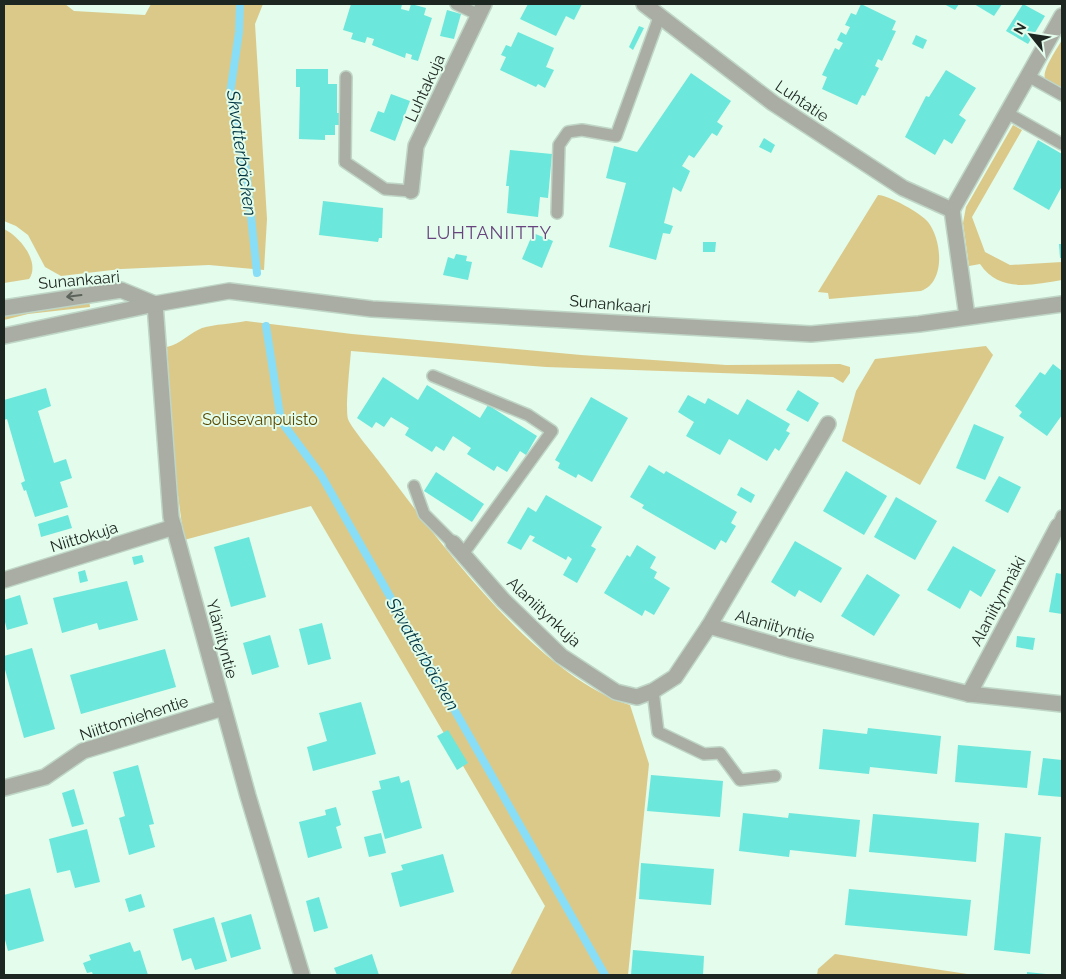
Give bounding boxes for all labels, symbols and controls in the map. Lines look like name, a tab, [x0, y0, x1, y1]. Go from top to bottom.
north arrow	[1006, 10, 1056, 60]
text: N	[1010, 20, 1029, 37]
street label: Luhtakuja	[401, 51, 449, 125]
street label: Luhtatie	[772, 76, 832, 126]
water label: Skvatterbäcken	[223, 88, 261, 217]
district label: LUHTANIITTY	[426, 222, 552, 243]
street label: Sunankaari	[38, 267, 120, 293]
one-way arrow	[67, 291, 83, 301]
street label: Sunankaari	[569, 291, 651, 317]
park label: Solisevanpuisto	[202, 410, 318, 429]
street label: Niittokuja	[48, 518, 120, 556]
street label: Alaniitynmäki	[966, 553, 1030, 649]
street label: Alaniitynkuja	[503, 573, 585, 651]
water label: Skvatterbäcken	[382, 593, 464, 714]
street label: Yläniityntie	[202, 597, 242, 681]
street label: Alaniityntie	[733, 606, 817, 646]
street label: Niittomiehentie	[77, 691, 191, 745]

